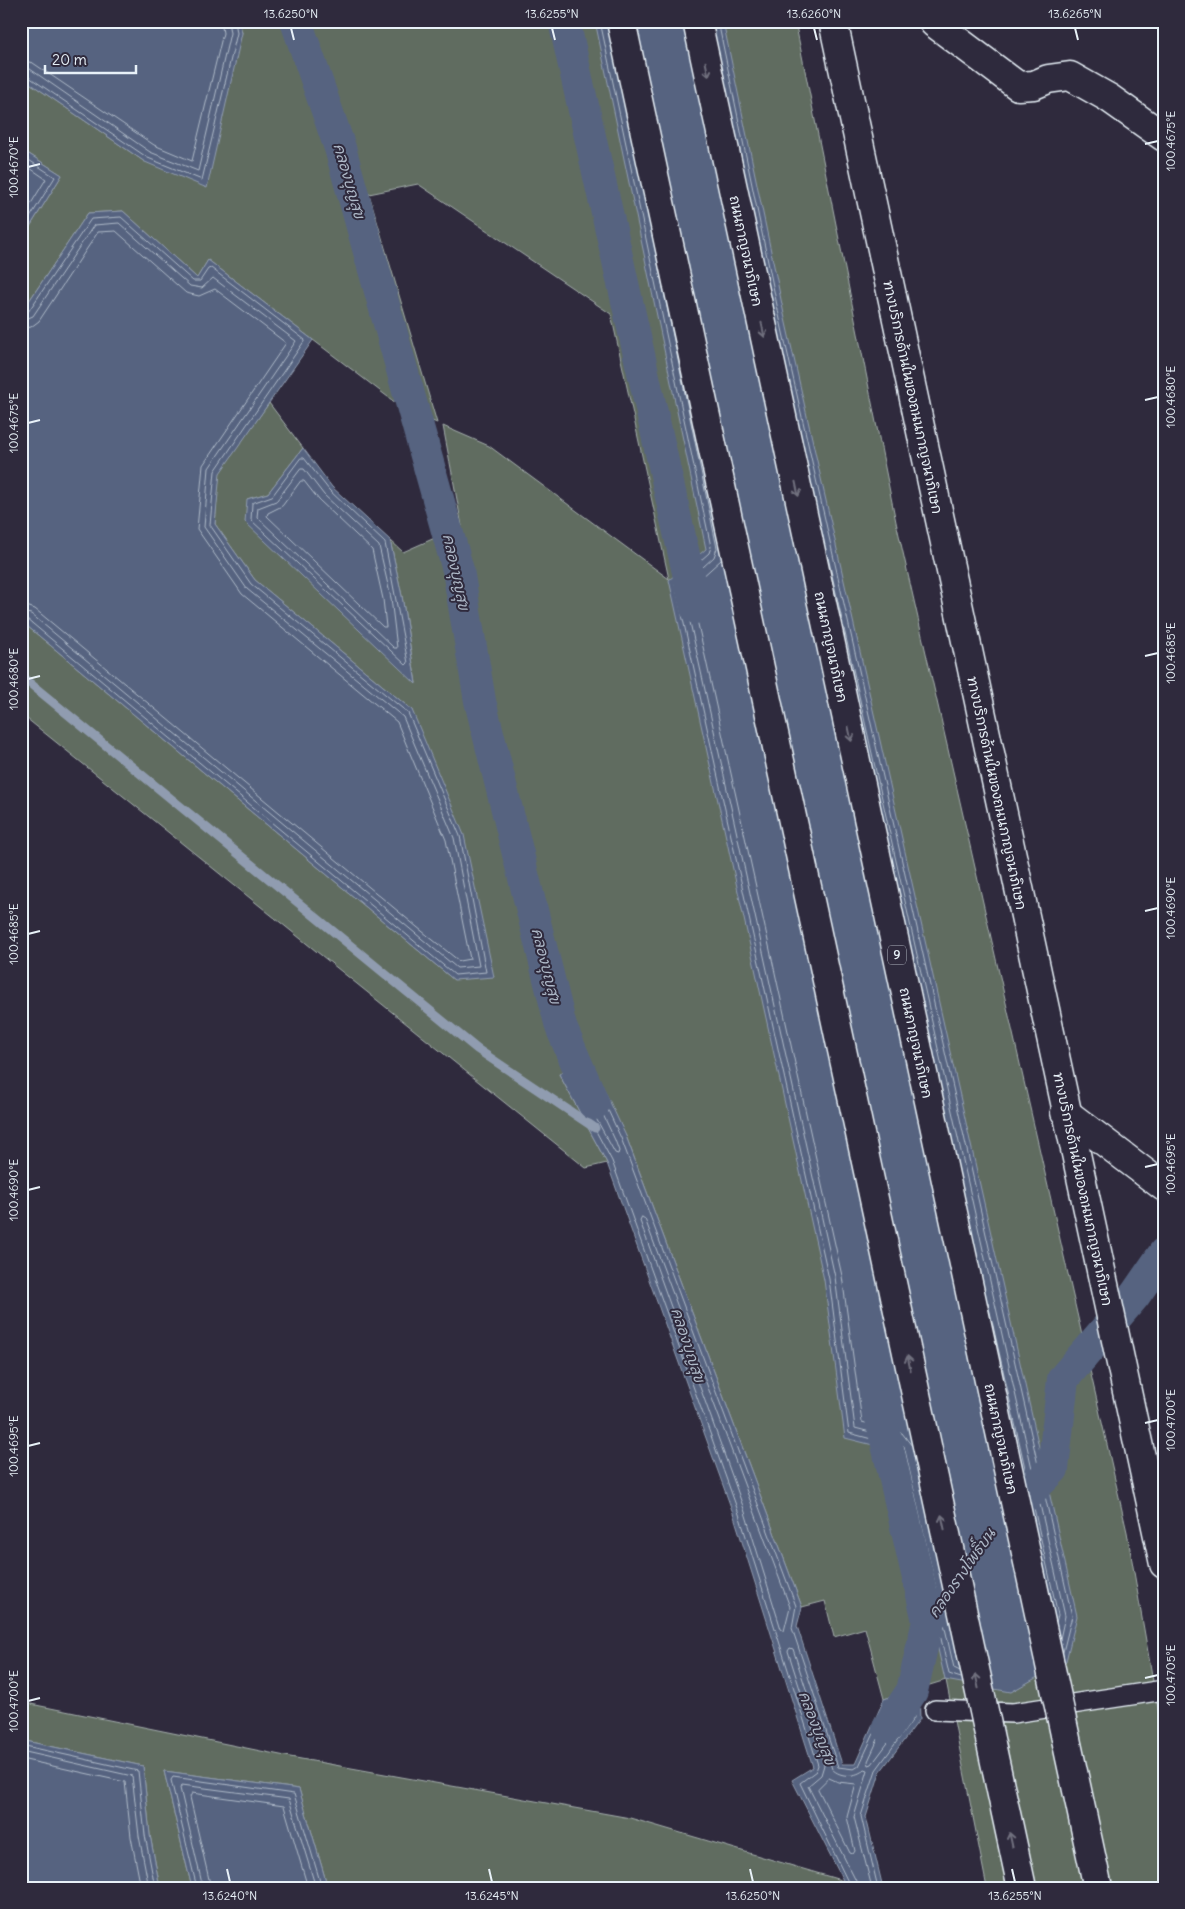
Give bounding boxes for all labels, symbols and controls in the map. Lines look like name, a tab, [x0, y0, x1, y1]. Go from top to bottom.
text: 13.6250°N	[264, 6, 318, 21]
text: 13.6255°N	[525, 6, 579, 21]
text: 13.6260°N	[787, 6, 841, 21]
text: 13.6265°N	[1048, 6, 1102, 21]
scale bar	[45, 42, 136, 74]
text: 20 m	[52, 50, 87, 69]
one-way arrow	[703, 60, 712, 76]
text: 100.4675°E	[1163, 111, 1178, 171]
text: 100.4670°E	[6, 136, 21, 198]
water label: คลองบุญสุข	[328, 141, 370, 223]
street label: ถนนกาญจนาภิเษก	[725, 194, 767, 308]
street label: ทางบริการด้านในของถนนกาญจนาภิเษก	[879, 278, 947, 516]
one-way arrow	[759, 322, 768, 338]
text: 100.4680°E	[1163, 366, 1178, 428]
text: 100.4675°E	[6, 393, 21, 453]
one-way arrow	[793, 481, 802, 497]
water label: คลองบุญสุข	[437, 532, 474, 614]
street label: ถนนกาญจนาภิเษก	[810, 590, 852, 704]
text: 100.4685°E	[1163, 622, 1178, 684]
text: 100.4680°E	[6, 648, 21, 710]
street label: ทางบริการด้านในของถนนกาญจนาภิเษก	[963, 674, 1031, 912]
one-way arrow	[846, 725, 855, 741]
text: 100.4690°E	[1163, 877, 1178, 939]
text: 100.4685°E	[6, 903, 21, 965]
water label: คลองบุญสุข	[526, 926, 565, 1008]
road number: 9	[888, 946, 906, 964]
street label: ถนนกาญจนาภิเษก	[895, 986, 937, 1100]
street label: ทางบริการด้านในของถนนกาญจนาภิเษก	[1049, 1070, 1117, 1308]
text: 100.4695°E	[1163, 1133, 1178, 1195]
text: 100.4690°E	[6, 1159, 21, 1221]
water label: คลองบุญสุข	[666, 1305, 710, 1387]
one-way arrow	[904, 1356, 913, 1372]
street label: ถนนกาญจนาภิเษก	[980, 1382, 1022, 1496]
text: 100.4700°E	[1163, 1389, 1178, 1451]
text: 100.4695°E	[6, 1415, 21, 1477]
one-way arrow	[938, 1515, 947, 1531]
water label: คลองรางโพธิ์บน	[921, 1522, 1000, 1621]
text: 100.4705°E	[1163, 1644, 1178, 1706]
text: 100.4700°E	[6, 1670, 21, 1732]
one-way arrow	[972, 1674, 981, 1690]
water label: คลองบุญสุข	[793, 1688, 841, 1769]
one-way arrow	[1006, 1833, 1015, 1849]
text: 13.6240°N	[203, 1888, 257, 1903]
text: 13.6245°N	[465, 1888, 519, 1903]
text: 13.6250°N	[726, 1888, 780, 1903]
text: 13.6255°N	[988, 1888, 1042, 1903]

